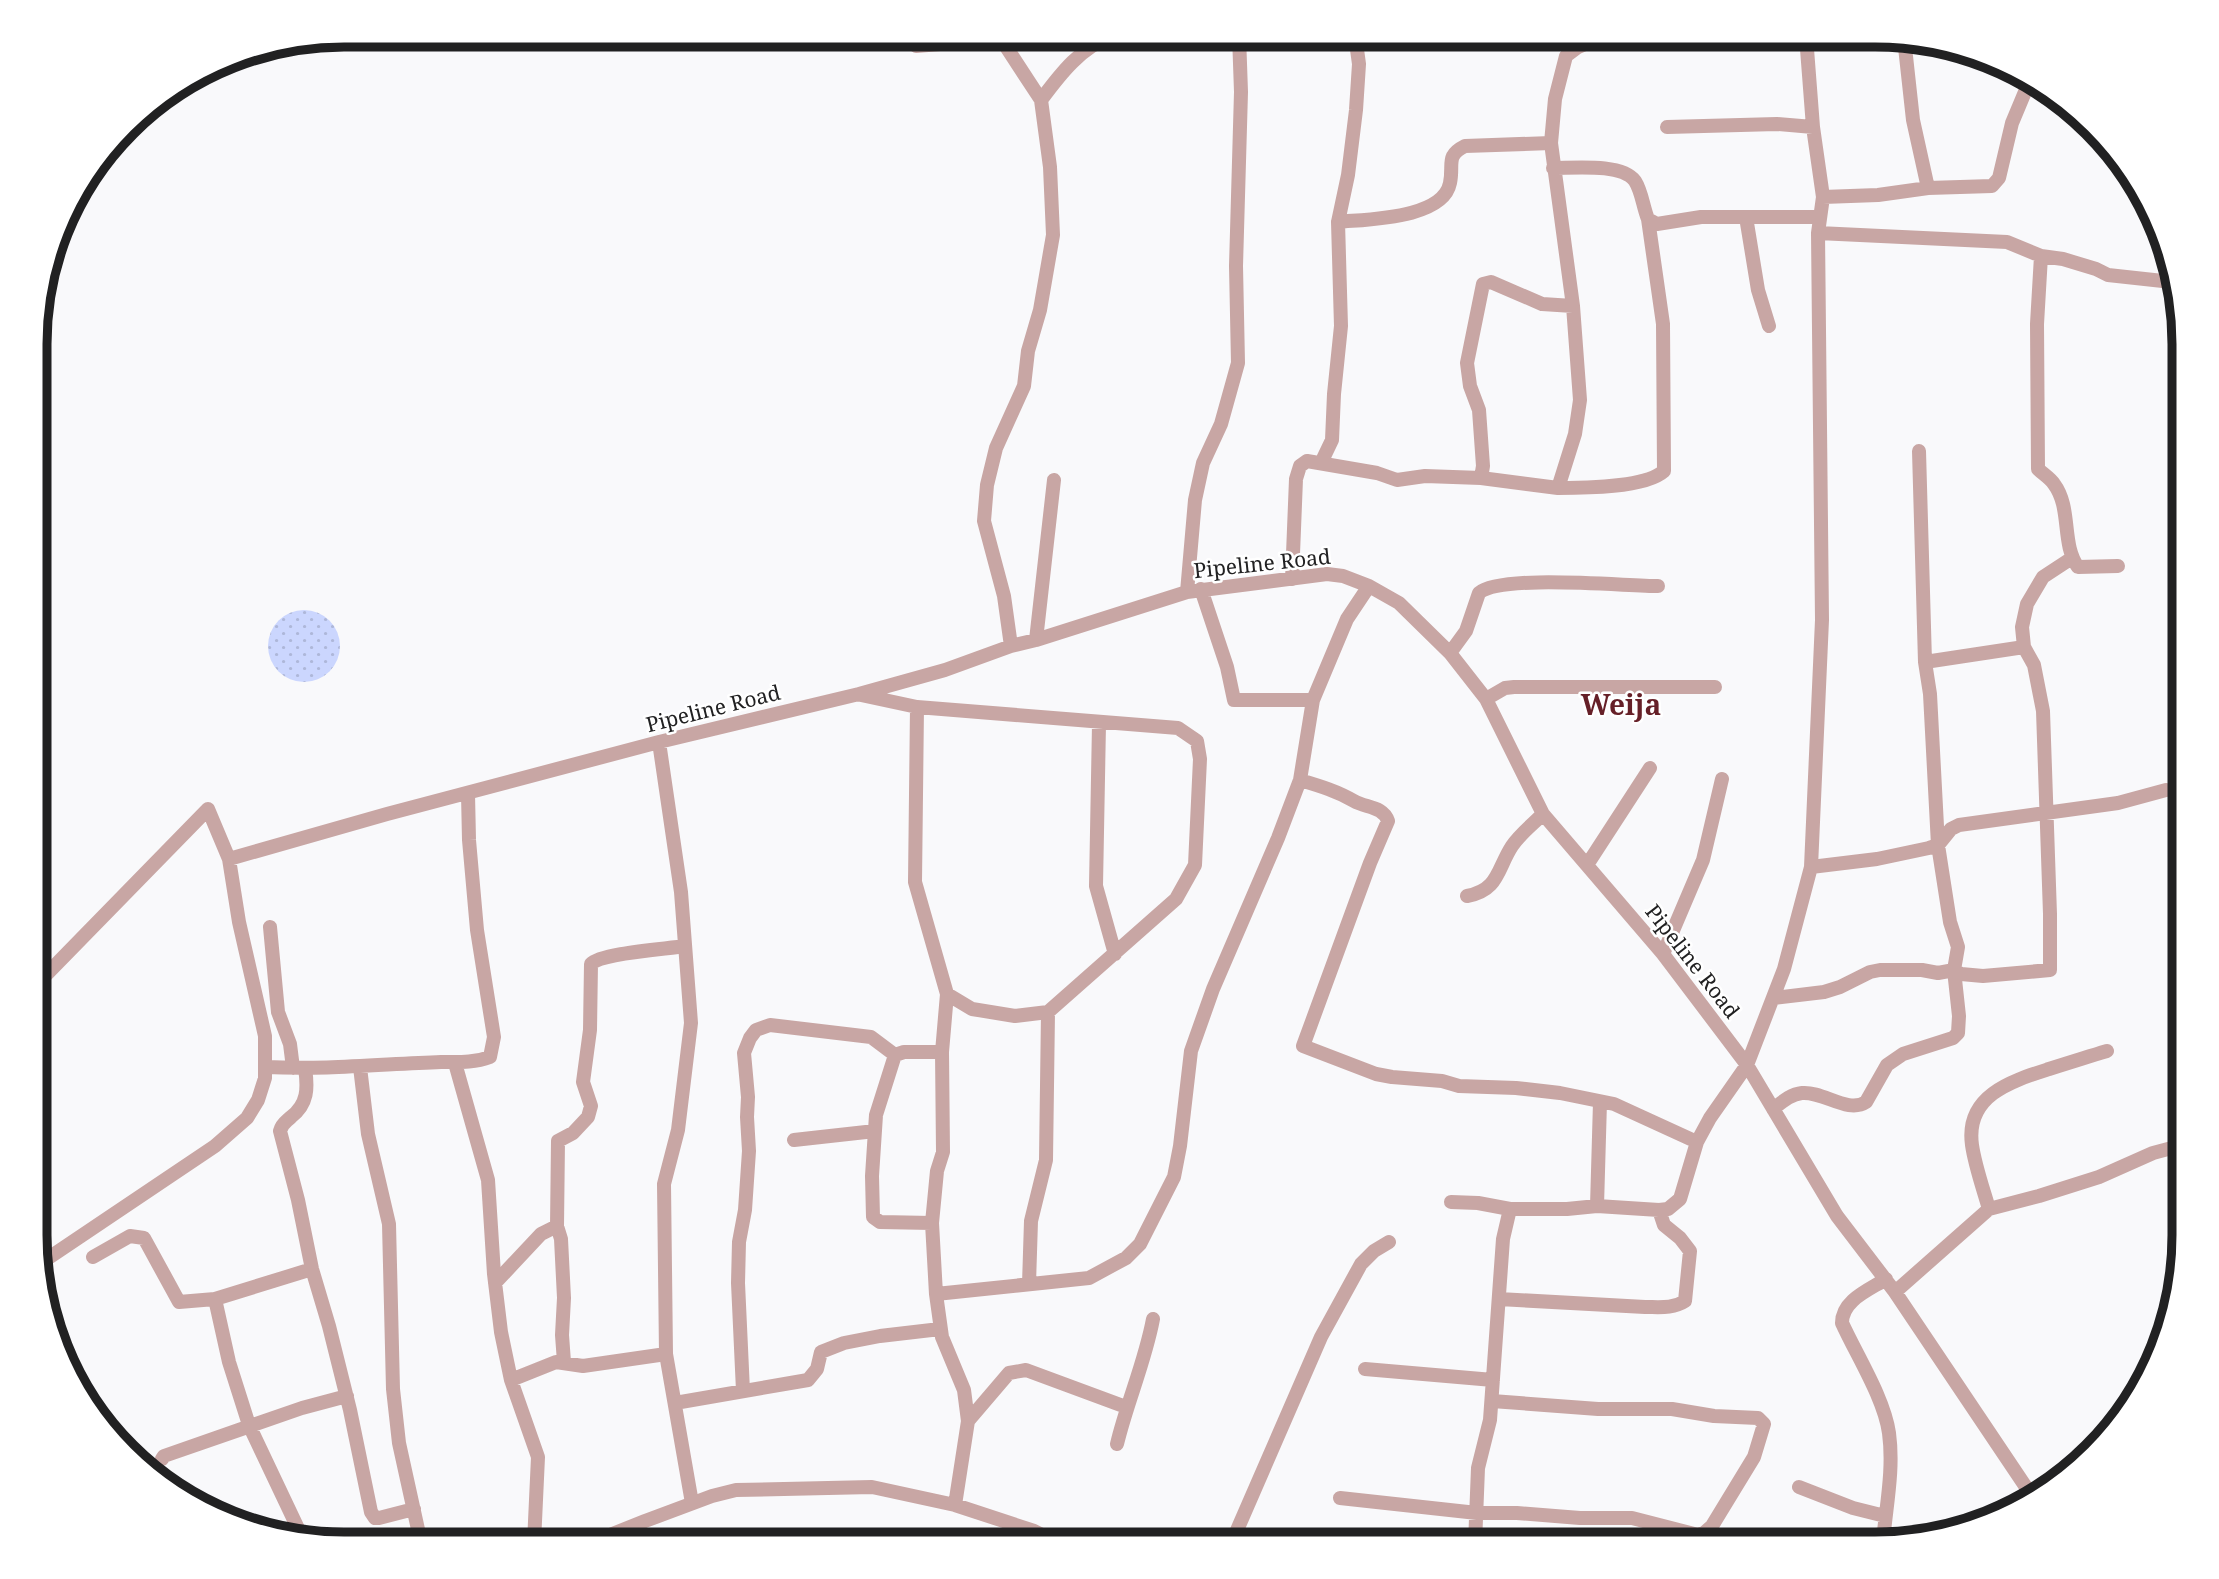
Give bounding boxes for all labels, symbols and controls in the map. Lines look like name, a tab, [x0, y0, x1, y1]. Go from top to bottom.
street label: Pipeline Road	[1192, 542, 1332, 584]
street label: Pipeline Road	[643, 678, 783, 738]
district label: Weija	[1581, 685, 1661, 723]
street label: Pipeline Road	[1640, 898, 1746, 1024]

